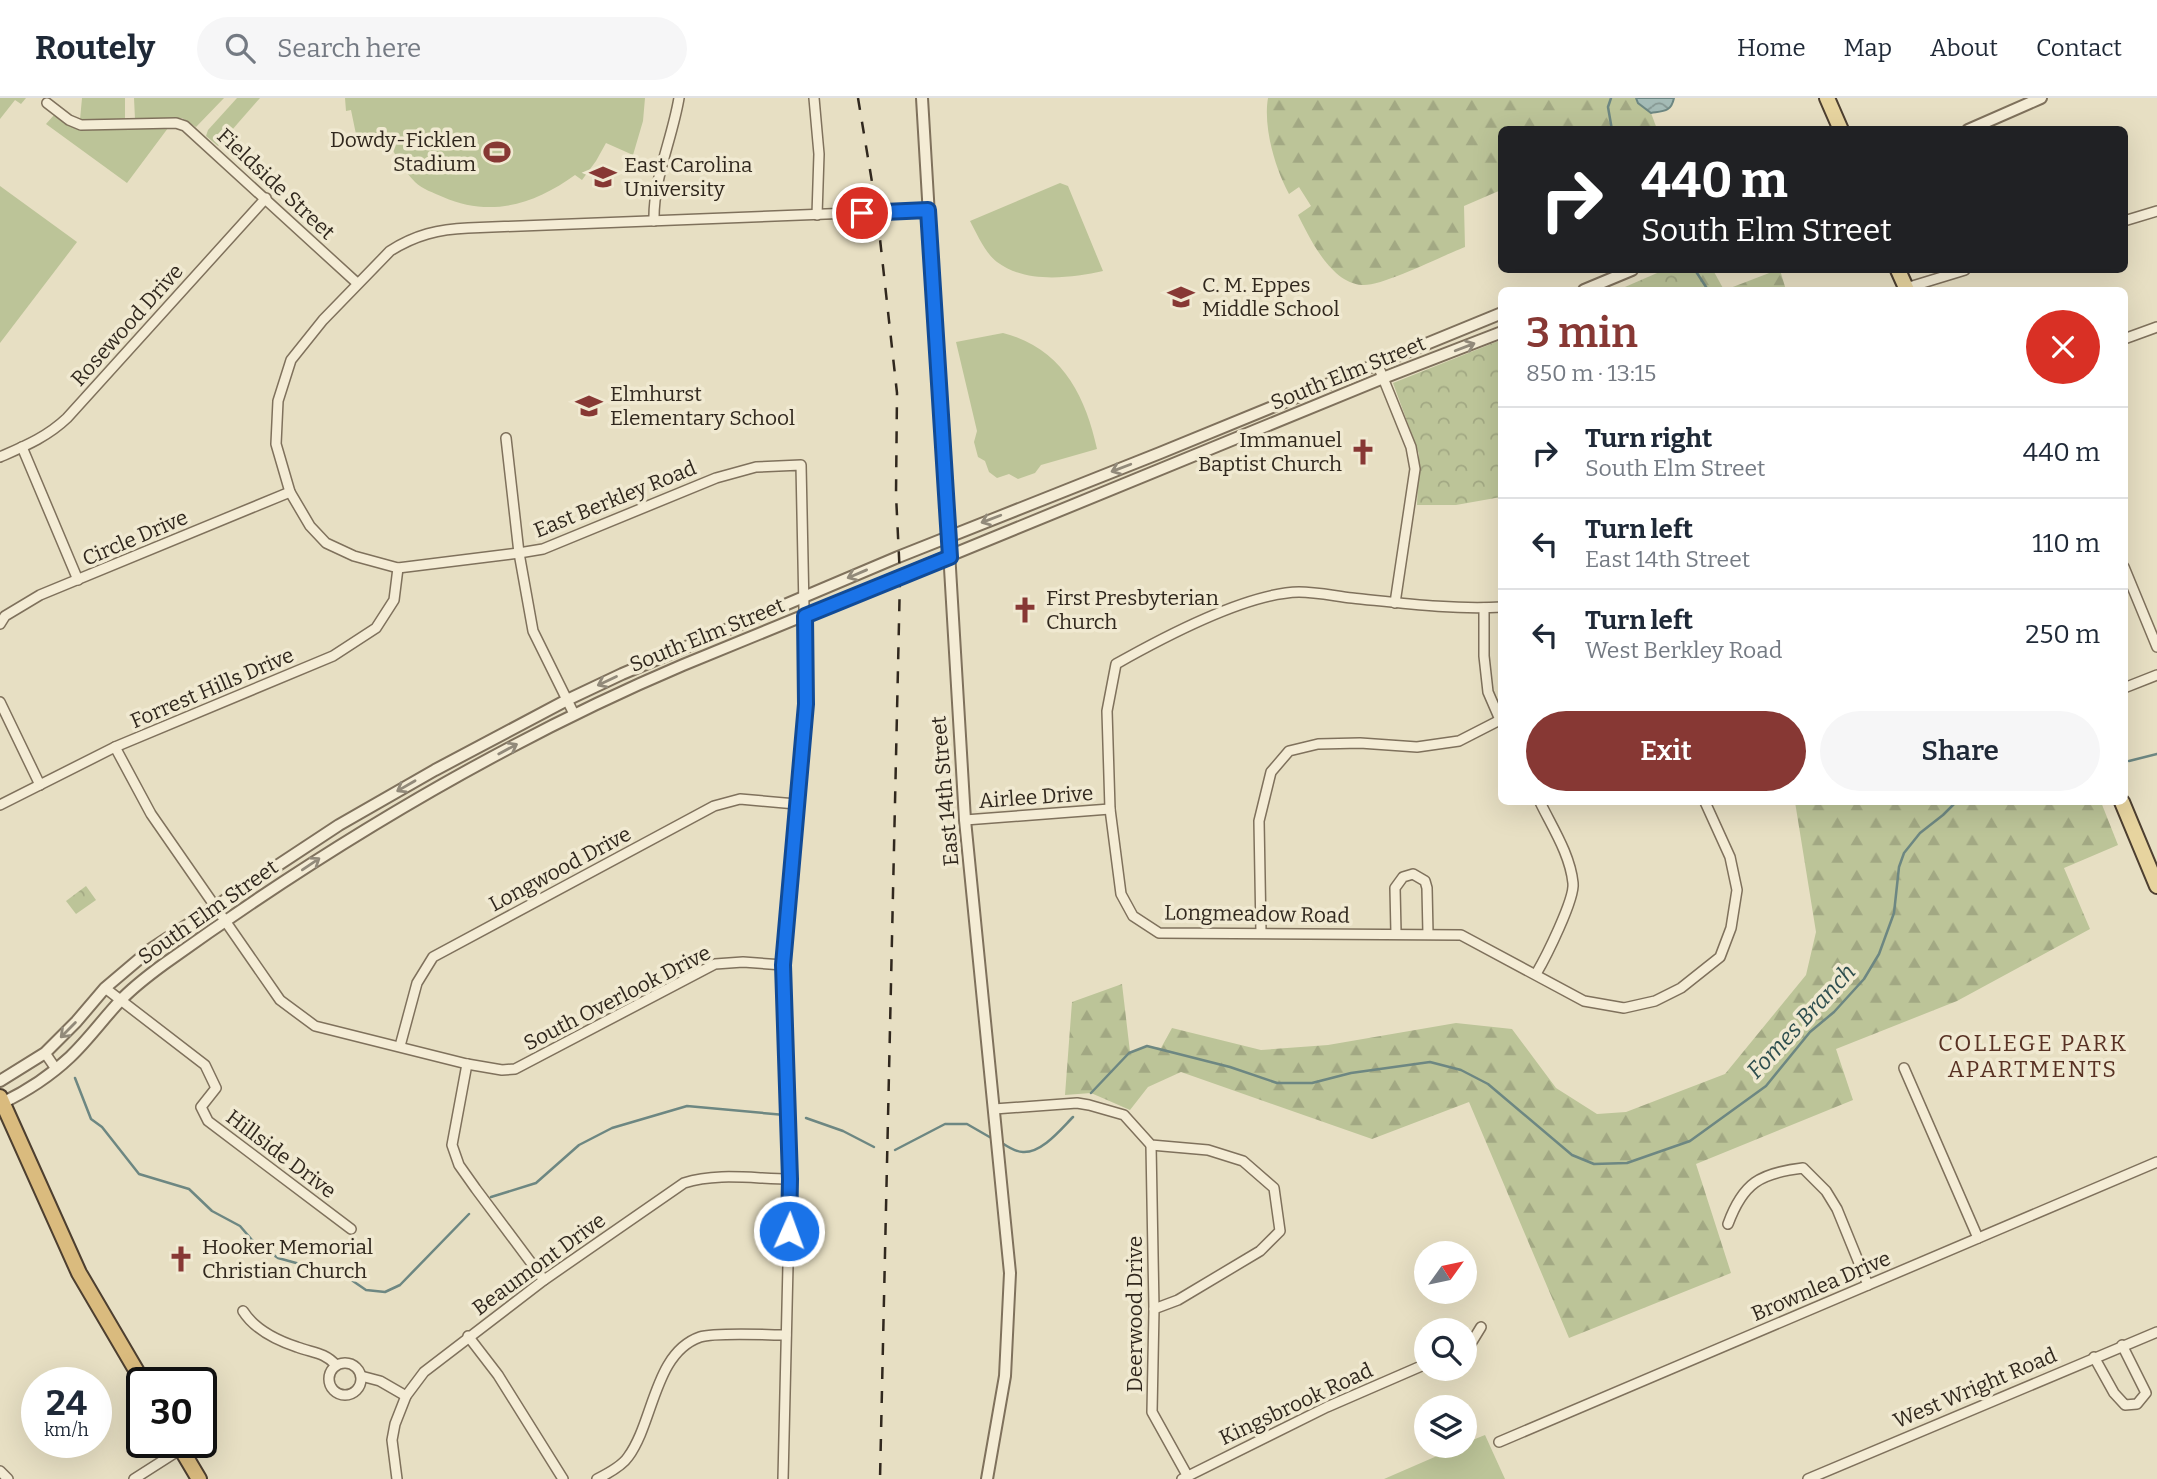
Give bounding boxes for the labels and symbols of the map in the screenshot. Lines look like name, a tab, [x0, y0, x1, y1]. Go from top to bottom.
street label: Fieldside Street	[212, 123, 341, 245]
place label: Dowdy-Ficklen Stadium	[330, 127, 476, 177]
sports icon: Dowdy-Ficklen Stadium	[482, 137, 512, 167]
place label: East Carolina University	[624, 152, 753, 202]
school or university icon: East Carolina University	[588, 162, 618, 192]
pin	[832, 183, 892, 243]
street label: Rosewood Drive	[65, 259, 189, 391]
place label: C. M. Eppes Middle School	[1202, 272, 1340, 322]
school or university icon: C. M. Eppes Middle School	[1166, 282, 1196, 312]
street label: South Elm Street	[1267, 330, 1430, 416]
one-way arrow	[1454, 339, 1475, 352]
place label: Elmhurst Elementary School	[610, 381, 795, 431]
school or university icon: Elmhurst Elementary School	[574, 391, 604, 421]
place label: Immanuel Baptist Church	[1198, 427, 1342, 477]
church icon: Immanuel Baptist Church	[1348, 437, 1378, 467]
street label: East Berkley Road	[530, 455, 700, 543]
one-way arrow	[1110, 463, 1132, 476]
street label: Circle Drive	[78, 504, 192, 572]
one-way arrow	[981, 514, 1002, 527]
one-way arrow	[847, 569, 868, 582]
place label: First Presbyterian Church	[1046, 585, 1219, 635]
street label: South Elm Street	[626, 592, 789, 678]
church icon: First Presbyterian Church	[1010, 595, 1040, 625]
street label: Forrest Hills Drive	[126, 642, 298, 734]
one-way arrow	[597, 675, 618, 688]
street label: East 14th Street	[925, 714, 965, 867]
one-way arrow	[497, 742, 518, 756]
one-way arrow	[396, 779, 416, 793]
street label: Airlee Drive	[978, 780, 1094, 814]
street label: Longwood Drive	[485, 821, 635, 917]
street label: South Elm Street	[133, 854, 283, 970]
one-way arrow	[301, 856, 321, 870]
street label: Longmeadow Road	[1164, 899, 1350, 929]
street label: South Overlook Drive	[519, 940, 715, 1056]
water label: Fomes Branch	[1741, 958, 1861, 1084]
one-way arrow	[60, 1021, 77, 1038]
district label: COLLEGE PARK APARTMENTS	[1938, 1029, 2128, 1083]
street label: Hillside Drive	[221, 1104, 341, 1204]
position arrow	[752, 1194, 826, 1268]
street label: Beaumont Drive	[467, 1207, 611, 1321]
place label: Hooker Memorial Christian Church	[202, 1234, 373, 1284]
street label: Deerwood Drive	[1122, 1236, 1148, 1392]
north arrow	[1414, 1241, 1477, 1304]
church icon: Hooker Memorial Christian Church	[166, 1244, 196, 1274]
street label: Brownlea Drive	[1748, 1245, 1894, 1327]
street label: West Wright Road	[1889, 1342, 2061, 1434]
street label: Kingsbrook Road	[1215, 1357, 1377, 1451]
speed limit sign: 30	[126, 1367, 217, 1458]

